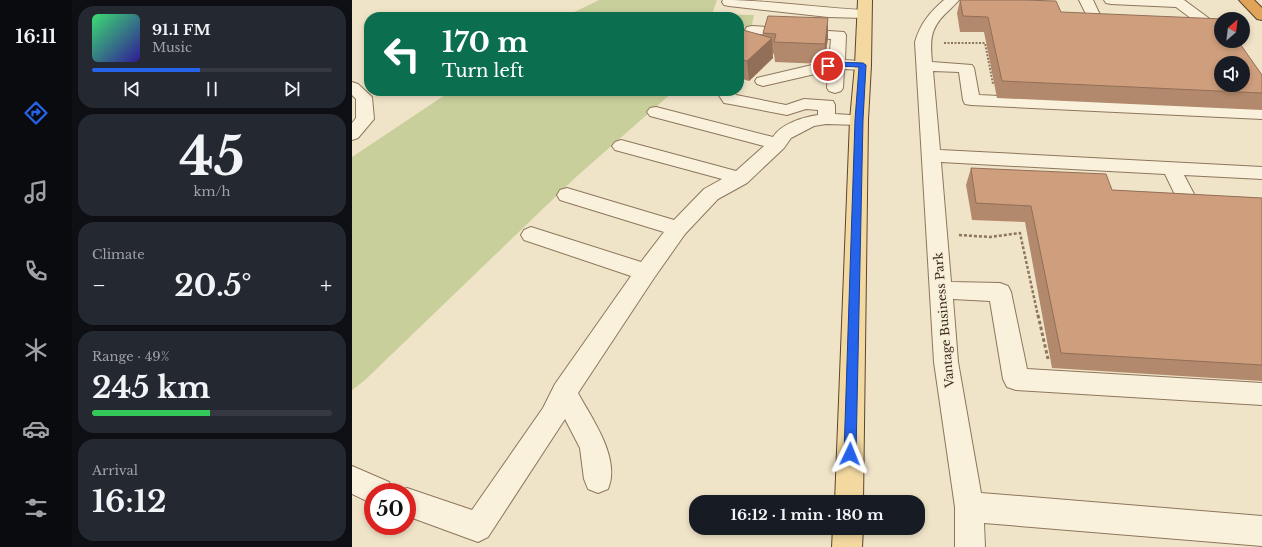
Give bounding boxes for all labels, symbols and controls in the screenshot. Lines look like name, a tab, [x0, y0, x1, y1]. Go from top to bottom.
north arrow	[1214, 12, 1250, 48]
map controls	[1214, 12, 1250, 92]
text: 91.1 FM	[152, 20, 211, 39]
text: 170 m	[442, 25, 528, 60]
text: 16:11	[16, 26, 56, 48]
icon: left	[376, 28, 428, 80]
text: Music	[152, 39, 192, 56]
pin	[811, 49, 845, 83]
icon: arrive	[817, 55, 839, 77]
button: sound	[1214, 56, 1250, 92]
text: Turn left	[442, 60, 524, 82]
icon: previous	[121, 78, 143, 100]
icon: pause	[201, 78, 223, 100]
icon: next	[281, 78, 303, 100]
icon: directions	[22, 99, 50, 127]
text: 45	[179, 125, 245, 189]
icon: music	[22, 178, 50, 206]
text: km/h	[194, 183, 230, 200]
text: Climate	[92, 246, 145, 263]
street label: Vantage Business Park	[930, 251, 957, 389]
icon: phone	[22, 257, 50, 285]
text: 20.5°	[174, 267, 252, 304]
text: −	[92, 272, 106, 299]
text: +	[320, 272, 332, 299]
icon: climate	[22, 336, 50, 364]
text: Range · 49%	[92, 348, 169, 365]
text: 245 km	[92, 369, 210, 406]
icon: car	[22, 415, 50, 443]
position arrow	[829, 433, 871, 475]
text: Arrival	[92, 462, 138, 479]
text: 16:12	[92, 483, 166, 520]
speed limit sign: 50	[364, 483, 416, 535]
icon: filters	[22, 494, 50, 522]
text: 16:12 · 1 min · 180 m	[730, 505, 884, 524]

